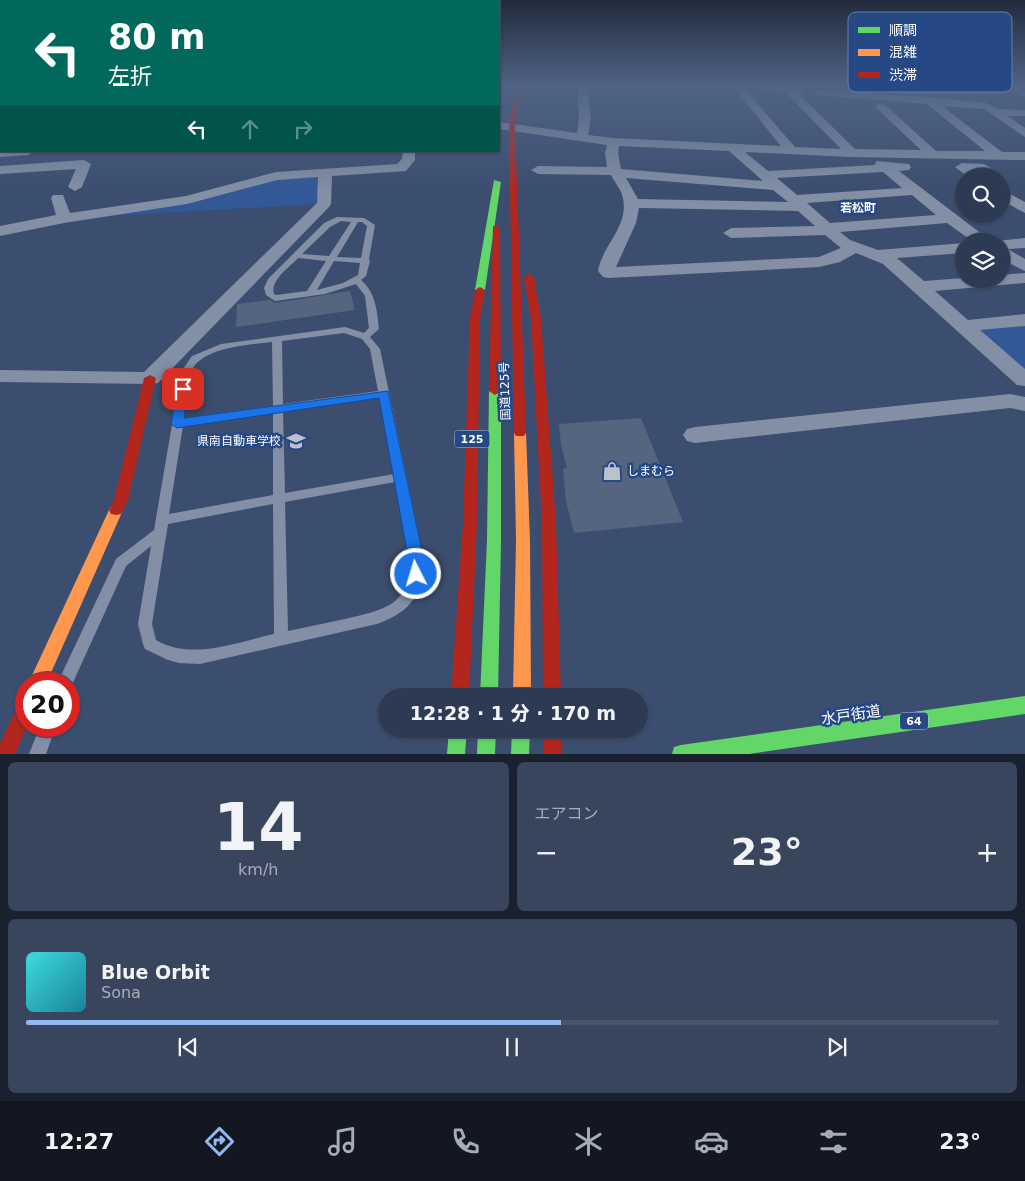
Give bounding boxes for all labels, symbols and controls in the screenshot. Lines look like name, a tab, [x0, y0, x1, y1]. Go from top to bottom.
legend	[848, 12, 1012, 92]
text: 80 m	[108, 17, 205, 57]
icon: left	[25, 20, 90, 85]
text: 順調	[889, 22, 917, 38]
text: 混雑	[889, 44, 917, 60]
text: 左折	[108, 64, 152, 89]
text: 渋滞	[889, 67, 917, 83]
icon: left	[183, 115, 211, 143]
icon: ahead	[236, 115, 264, 143]
icon: right	[289, 115, 317, 143]
map controls	[955, 168, 1010, 288]
button: search	[955, 168, 1010, 223]
district label: 若松町	[840, 201, 876, 215]
button: layers	[955, 233, 1010, 288]
street label: 国道125号	[497, 361, 513, 421]
pin	[162, 368, 204, 410]
icon: arrive	[169, 375, 197, 403]
school or university icon: 県南自動車学校	[285, 430, 307, 452]
road number: 125	[454, 430, 490, 448]
place label: 県南自動車学校	[197, 434, 281, 448]
shop icon: しまむら	[601, 460, 623, 482]
place label: しまむら	[627, 464, 675, 478]
position arrow	[389, 547, 441, 599]
speed limit sign: 20	[15, 672, 80, 737]
text: 12:28 · 1 分 · 170 m	[410, 702, 616, 724]
street label: 水戸街道	[820, 702, 882, 728]
road number: 64	[900, 712, 928, 729]
text: 14	[213, 790, 303, 865]
text: エアコン	[535, 804, 599, 823]
text: 23°	[731, 830, 803, 874]
text: −	[535, 836, 558, 869]
text: +	[976, 836, 999, 869]
text: km/h	[238, 860, 278, 879]
text: Blue Orbit	[101, 961, 210, 983]
text: Sona	[101, 983, 141, 1002]
icon: previous	[174, 1033, 202, 1061]
icon: pause	[498, 1033, 526, 1061]
icon: next	[823, 1033, 851, 1061]
icon: directions	[202, 1124, 237, 1159]
icon: music	[325, 1124, 360, 1159]
icon: phone	[448, 1124, 483, 1159]
icon: climate	[571, 1124, 606, 1159]
icon: car	[694, 1124, 729, 1159]
icon: filters	[816, 1124, 851, 1159]
text: 12:27	[44, 1129, 114, 1154]
text: 23°	[939, 1129, 981, 1154]

